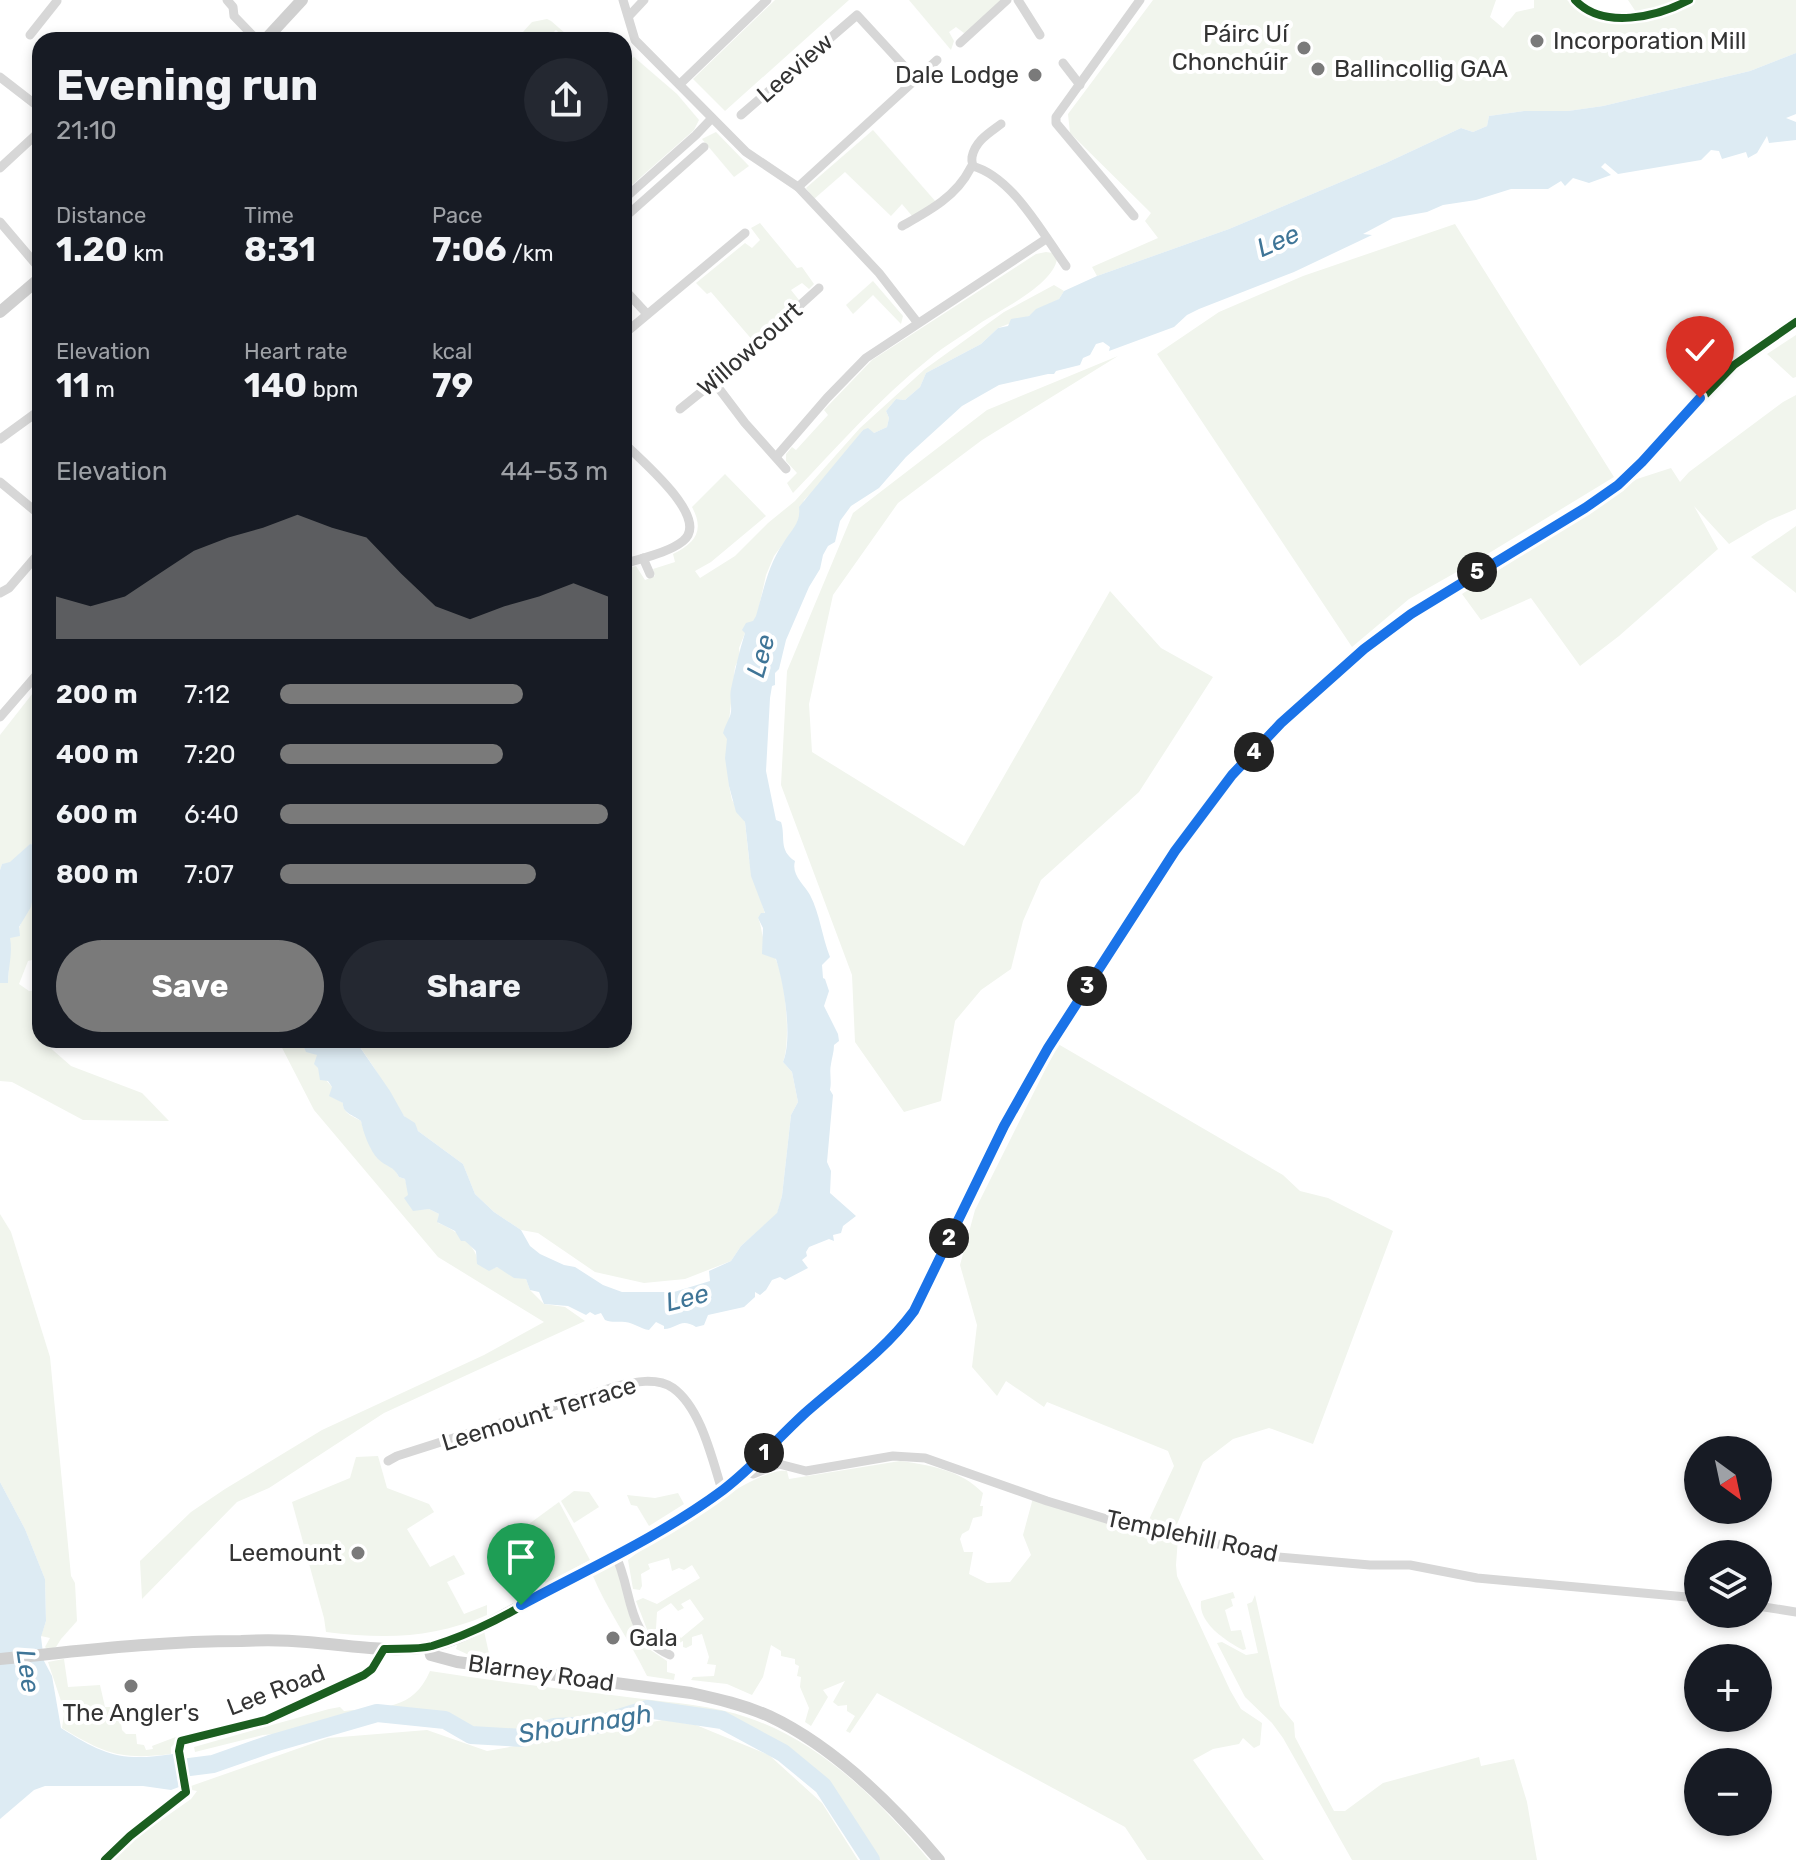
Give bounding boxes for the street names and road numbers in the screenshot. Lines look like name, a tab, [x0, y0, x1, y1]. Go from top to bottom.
street label: Leeview	[751, 28, 839, 108]
street label: Willowcourt	[692, 296, 808, 402]
street label: Leemount Terrace	[438, 1371, 640, 1457]
street label: Templehill Road	[1104, 1504, 1280, 1568]
street label: Blarney Road	[466, 1649, 616, 1697]
street label: Lee Road	[223, 1658, 329, 1722]

